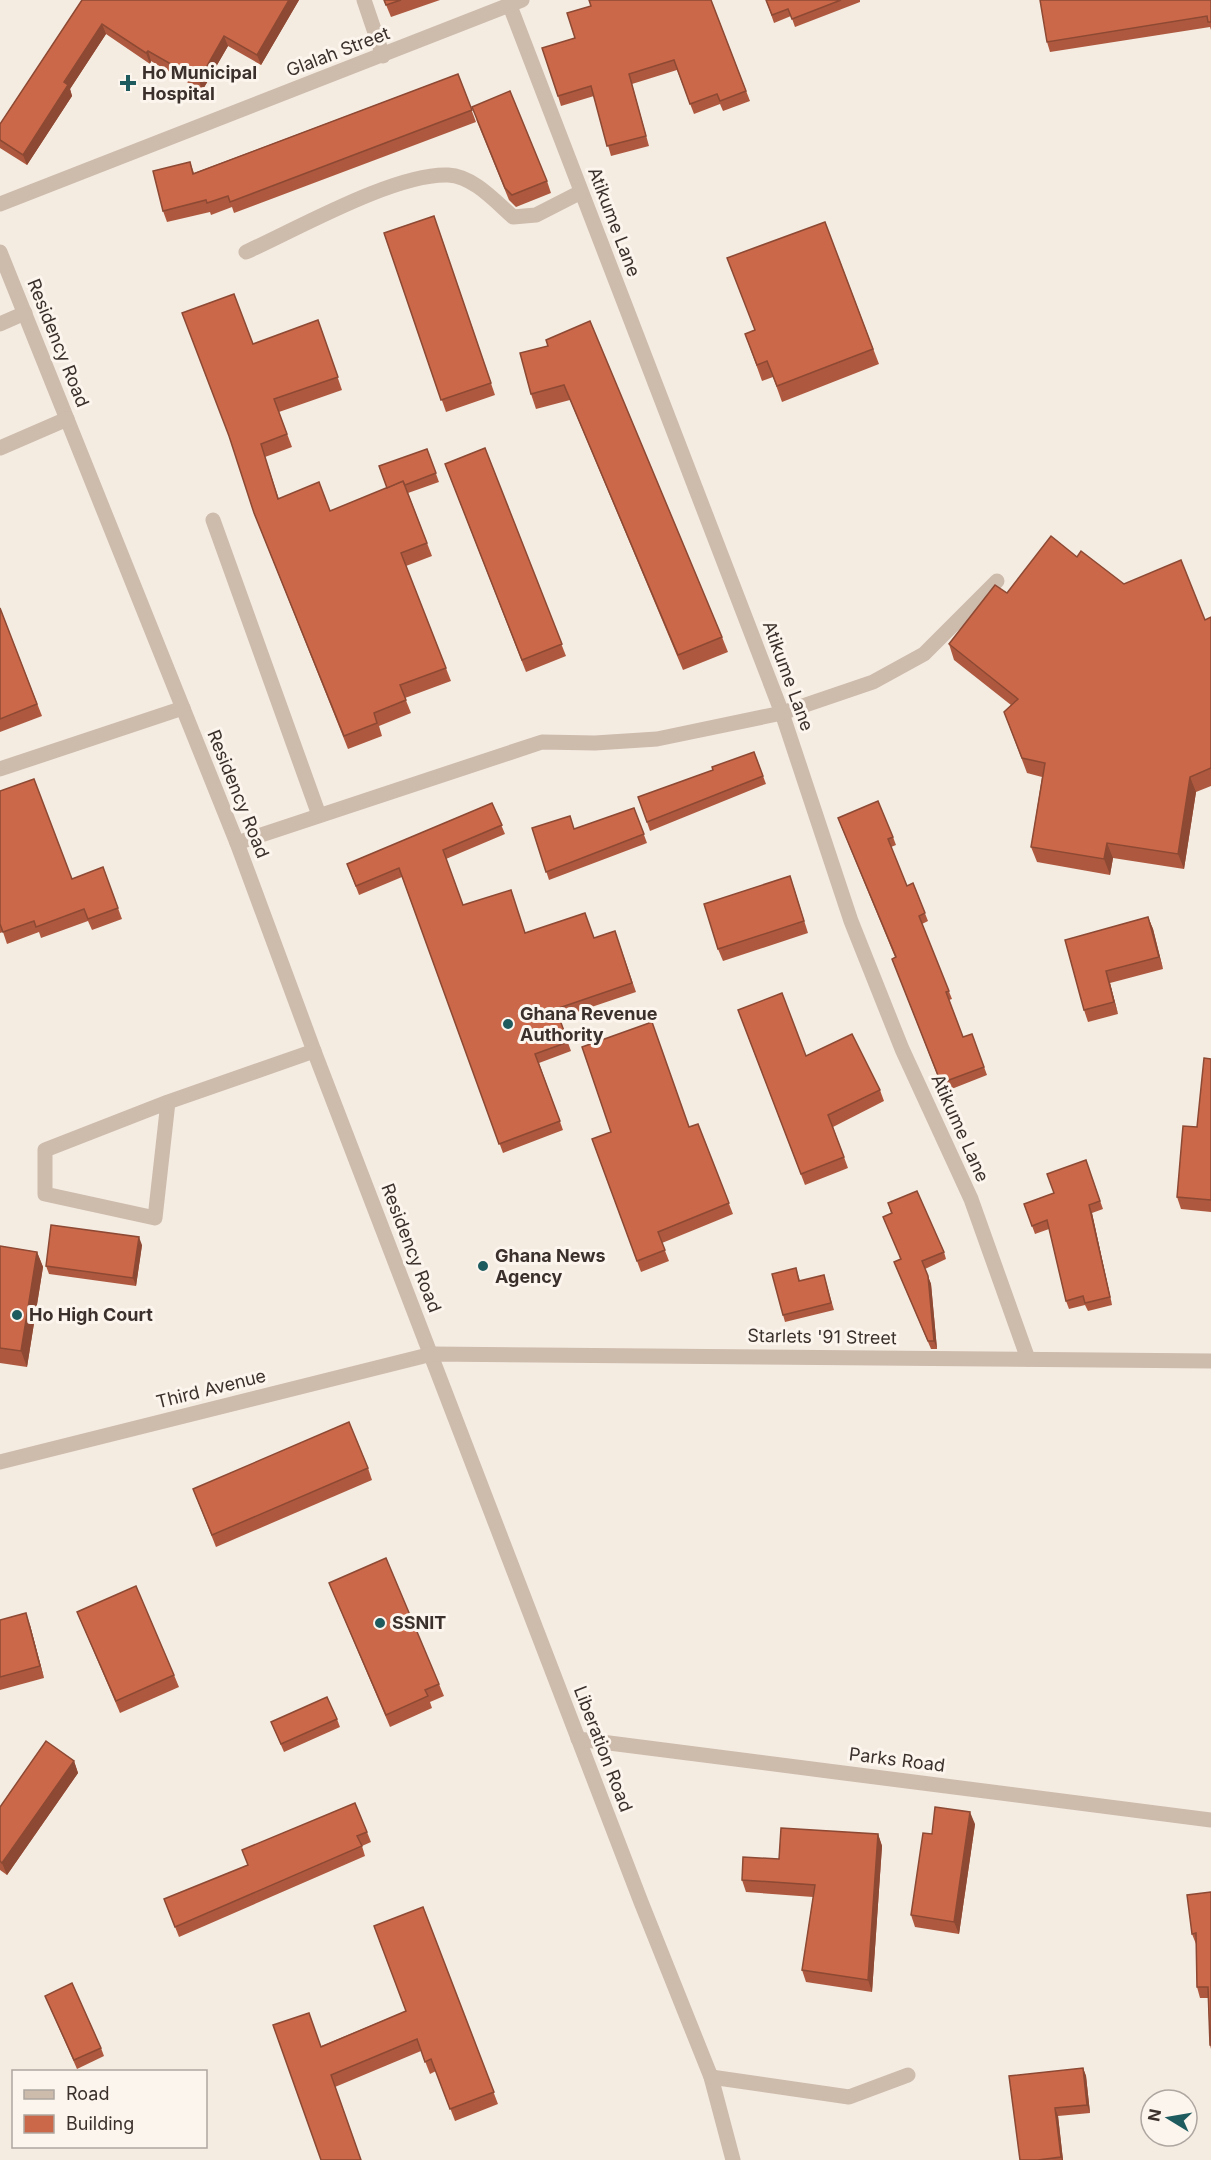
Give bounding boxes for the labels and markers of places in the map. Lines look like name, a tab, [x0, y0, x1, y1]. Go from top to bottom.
place label: Ho Municipal Hospital	[142, 62, 257, 104]
marker: Ho Municipal Hospital	[119, 74, 137, 92]
place label: Ghana Revenue Authority	[520, 1003, 658, 1045]
marker: Ghana Revenue Authority	[501, 1017, 515, 1031]
place label: Ghana News Agency	[495, 1245, 606, 1287]
marker: Ghana News Agency	[476, 1259, 490, 1273]
place label: Ho High Court	[29, 1304, 153, 1325]
marker: Ho High Court	[10, 1308, 24, 1322]
place label: SSNIT	[392, 1612, 446, 1633]
marker: SSNIT	[373, 1616, 387, 1630]

